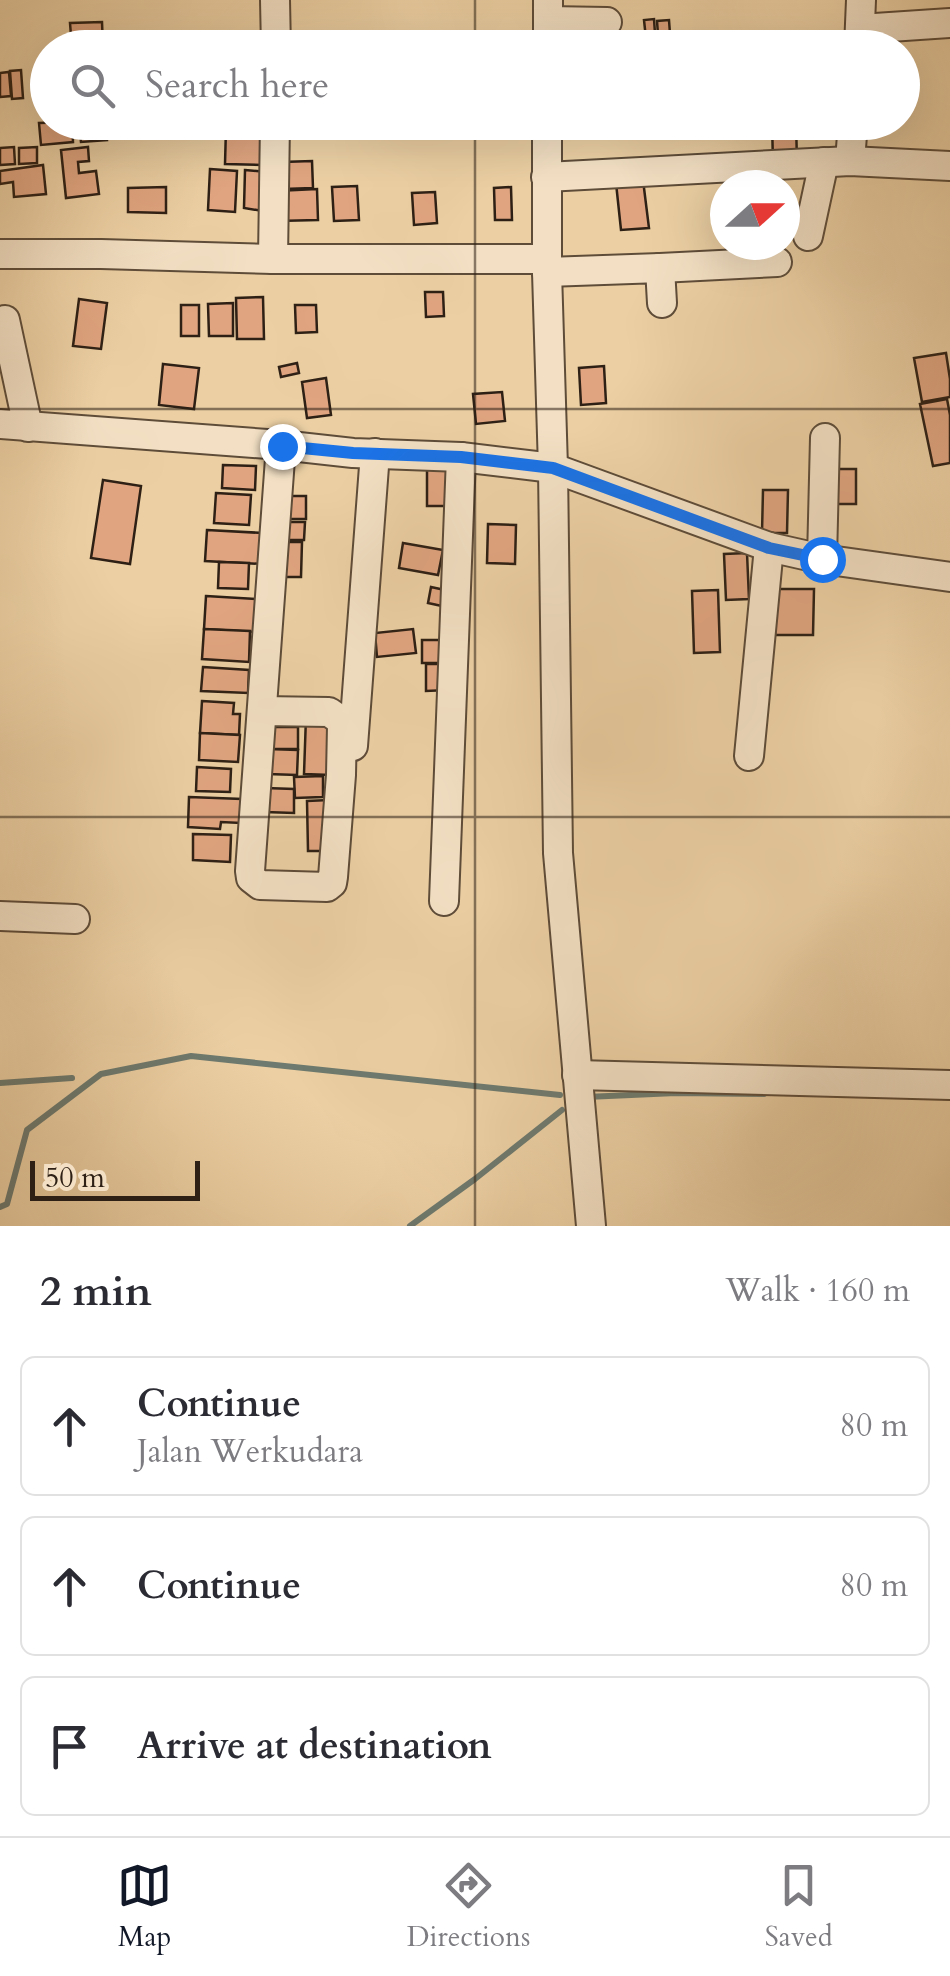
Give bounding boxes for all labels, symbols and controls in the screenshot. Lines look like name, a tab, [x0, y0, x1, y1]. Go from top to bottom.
search box	[30, 30, 920, 140]
icon: search	[65, 58, 120, 113]
text: Search here	[145, 59, 329, 111]
north arrow	[710, 170, 800, 260]
route end	[260, 424, 306, 470]
route start	[800, 537, 846, 583]
scale bar	[30, 1156, 200, 1200]
text: 50 m	[45, 1159, 105, 1197]
text: 2 min	[40, 1263, 152, 1320]
text: Walk · 160 m	[725, 1269, 910, 1313]
text: Continue	[137, 1378, 301, 1430]
icon: ahead	[42, 1399, 97, 1454]
text: 80 m	[840, 1404, 908, 1448]
text: Jalan Werkudara	[137, 1430, 363, 1474]
icon: ahead	[42, 1559, 97, 1614]
text: Continue	[137, 1560, 301, 1612]
text: 80 m	[840, 1564, 908, 1608]
icon: arrive	[42, 1719, 97, 1774]
text: Arrive at destination	[137, 1720, 492, 1772]
tab: Map	[117, 1858, 172, 1956]
tab: Directions	[407, 1858, 530, 1956]
tab: Saved	[765, 1858, 833, 1956]

